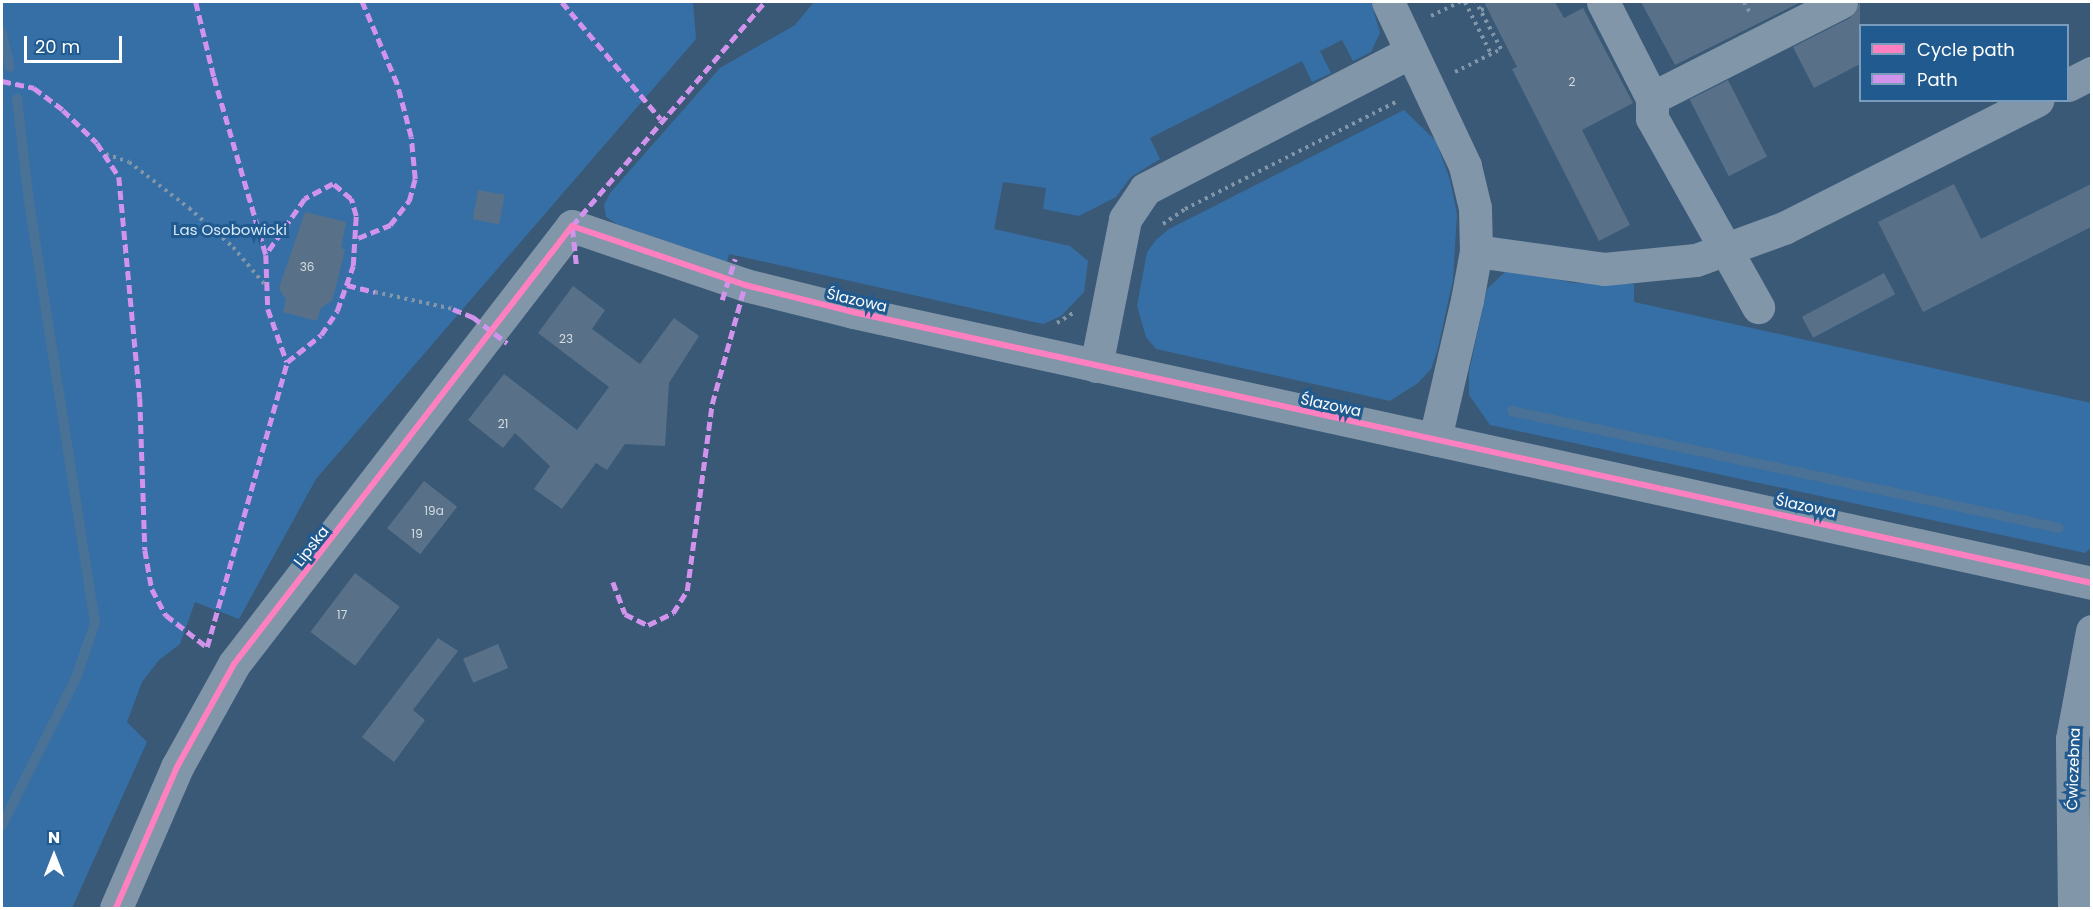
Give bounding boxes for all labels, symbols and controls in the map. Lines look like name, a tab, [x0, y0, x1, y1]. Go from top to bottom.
scale bar	[27, 24, 124, 62]
legend	[1859, 24, 2069, 102]
text: 20 m	[35, 34, 80, 59]
text: Cycle path	[1917, 37, 2015, 62]
text: Path	[1917, 67, 1958, 92]
house number: 2	[1569, 75, 1575, 89]
park label: Las Osobowicki	[173, 221, 287, 239]
house number: 36	[300, 260, 314, 274]
street label: Ślazowa	[825, 284, 889, 316]
house number: 23	[559, 332, 573, 346]
street label: Ślazowa	[1299, 390, 1363, 420]
house number: 21	[498, 417, 508, 431]
street label: Ślazowa	[1774, 491, 1838, 521]
house number: 19a	[424, 504, 444, 518]
street label: Lipska	[290, 522, 332, 570]
house number: 19	[411, 527, 423, 541]
house number: 17	[337, 608, 347, 622]
street label: Ćwiczebna	[2063, 727, 2083, 811]
north arrow	[24, 826, 84, 886]
text: N	[48, 826, 60, 849]

